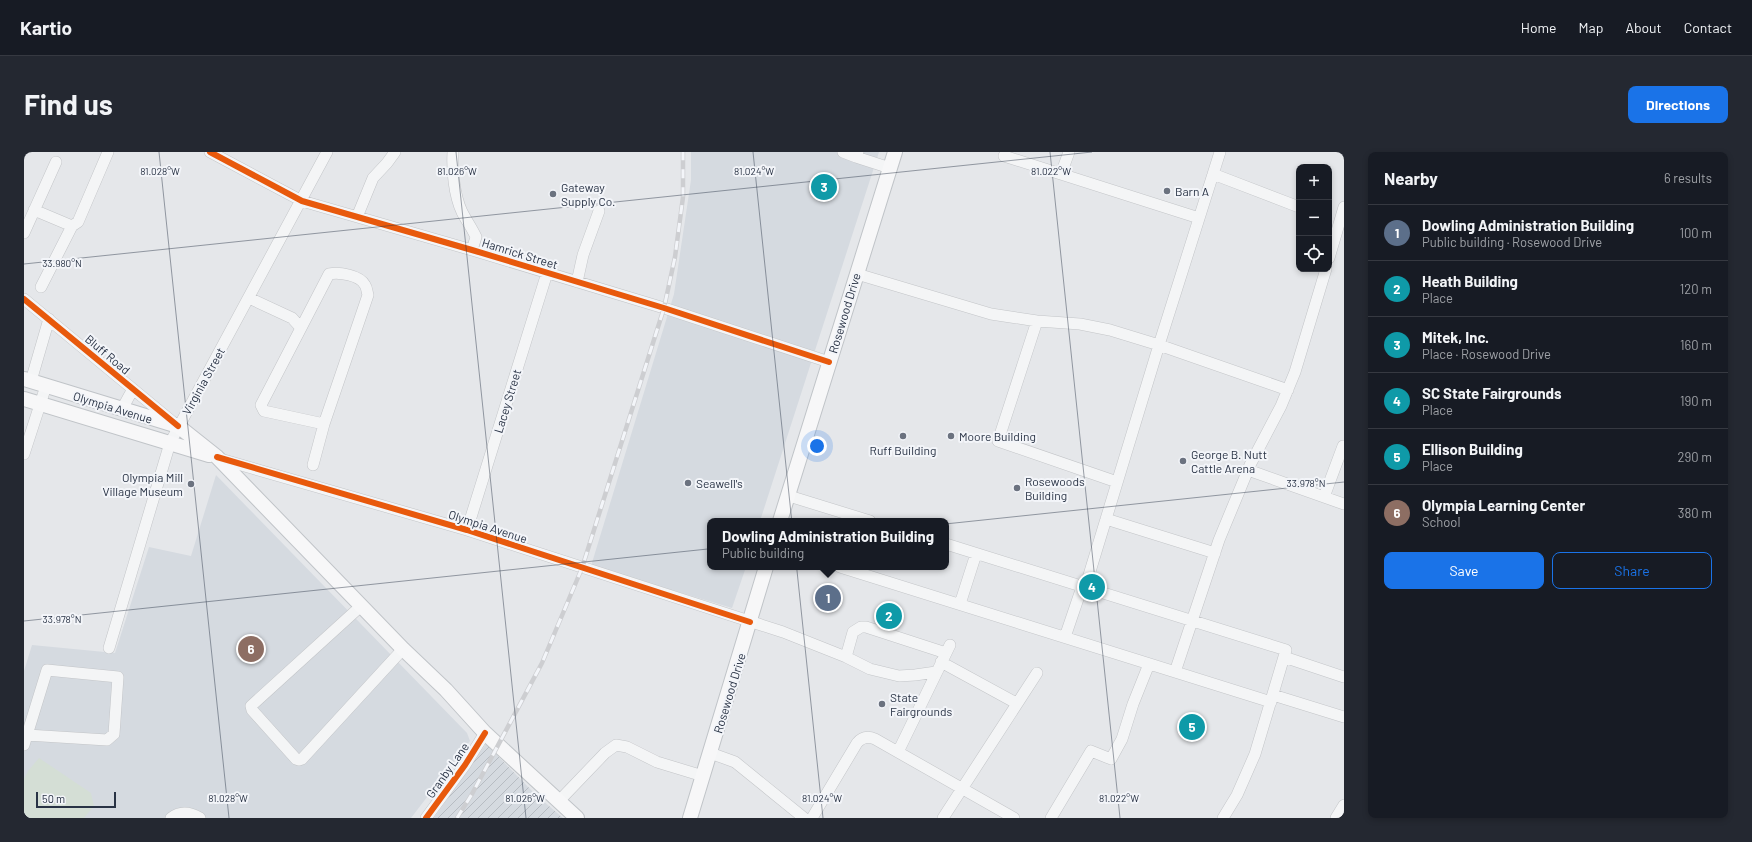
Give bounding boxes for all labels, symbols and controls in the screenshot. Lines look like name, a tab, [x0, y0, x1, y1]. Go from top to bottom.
text: Kartio	[20, 16, 72, 39]
text: Home	[1521, 19, 1557, 36]
text: Map	[1579, 19, 1603, 36]
text: About	[1625, 19, 1662, 36]
text: Contact	[1684, 19, 1732, 36]
button: Directions	[1628, 86, 1728, 123]
text: Find us	[24, 87, 113, 121]
map controls	[1296, 164, 1332, 272]
button: +	[1296, 164, 1332, 200]
text: 81.028°W	[140, 165, 180, 177]
text: 81.026°W	[437, 165, 477, 177]
text: 81.024°W	[734, 165, 774, 177]
text: 81.022°W	[1031, 165, 1071, 177]
text: Nearby	[1384, 168, 1438, 188]
text: 6 results	[1664, 170, 1712, 186]
pin: 3	[811, 172, 837, 202]
place label: Gateway Supply Co.	[561, 180, 615, 208]
place label: Barn A	[1175, 184, 1209, 198]
marker: Barn A	[1162, 186, 1172, 196]
marker: Gateway Supply Co.	[548, 189, 558, 199]
button: −	[1296, 200, 1332, 236]
text: Dowling Administration Building	[1422, 216, 1634, 234]
text: 1	[1395, 225, 1399, 241]
text: 100 m	[1679, 225, 1712, 241]
text: Public building · Rosewood Drive	[1422, 234, 1602, 250]
street label: Hamrick Street	[480, 235, 560, 271]
button: locate	[1296, 236, 1332, 272]
text: 33.980°N	[42, 257, 82, 269]
street label: Rosewood Drive	[825, 271, 863, 355]
text: Heath Building	[1422, 272, 1518, 290]
text: 2	[1393, 281, 1401, 297]
text: 120 m	[1680, 281, 1712, 297]
text: Place	[1422, 290, 1453, 306]
text: Mitek, Inc.	[1422, 328, 1489, 346]
street label: Bluff Road	[83, 331, 133, 377]
text: 3	[1393, 337, 1401, 353]
text: 160 m	[1680, 337, 1712, 353]
street label: Virginia Street	[179, 345, 227, 417]
text: Place · Rosewood Drive	[1422, 346, 1551, 362]
street label: Lacey Street	[491, 367, 523, 435]
text: SC State Fairgrounds	[1422, 384, 1562, 402]
street label: Olympia Avenue	[72, 388, 154, 426]
text: 4	[1393, 393, 1401, 409]
text: 190 m	[1680, 393, 1712, 409]
text: Place	[1422, 402, 1453, 418]
place label: Moore Building	[959, 429, 1036, 443]
marker: Ruff Building	[898, 431, 908, 441]
marker: Moore Building	[946, 431, 956, 441]
your location	[807, 436, 827, 456]
text: Ellison Building	[1422, 440, 1523, 458]
place label: Ruff Building	[870, 443, 936, 457]
place label: George B. Nutt Cattle Arena	[1191, 447, 1267, 475]
text: 5	[1393, 449, 1401, 465]
text: 290 m	[1678, 449, 1712, 465]
marker: George B. Nutt Cattle Arena	[1178, 456, 1188, 466]
text: Place	[1422, 458, 1453, 474]
place label: Olympia Mill Village Museum	[102, 470, 183, 498]
place label: Rosewoods Building	[1025, 474, 1085, 502]
place label: Seawell's	[696, 476, 743, 490]
text: 33.978°N	[1287, 477, 1325, 489]
marker: Seawell's	[683, 478, 693, 488]
marker: Olympia Mill Village Museum	[186, 479, 196, 489]
marker: Rosewoods Building	[1012, 483, 1022, 493]
text: Olympia Learning Center	[1422, 496, 1585, 514]
text: 6	[1394, 505, 1400, 521]
text: 380 m	[1678, 505, 1712, 521]
street label: Olympia Avenue	[447, 507, 529, 545]
text: School	[1422, 514, 1460, 530]
popup	[707, 518, 949, 570]
text: Dowling Administration Building	[722, 527, 934, 545]
text: Public building	[722, 545, 804, 561]
button: Save	[1384, 552, 1544, 589]
button: Share	[1552, 552, 1712, 589]
pin: 4	[1079, 572, 1105, 602]
pin: 1	[815, 583, 841, 613]
pin: 2	[876, 601, 902, 631]
text: 33.978°N	[43, 613, 81, 625]
pin: 6	[238, 634, 264, 664]
street label: Rosewood Drive	[710, 651, 748, 735]
place label: State Fairgrounds	[890, 690, 952, 718]
marker: State Fairgrounds	[877, 699, 887, 709]
pin: 5	[1179, 712, 1205, 742]
street label: Granby Lane	[423, 740, 471, 800]
scale bar	[36, 790, 116, 809]
text: 50 m	[42, 792, 65, 805]
text: 81.028°W	[208, 792, 248, 804]
text: 81.026°W	[505, 792, 545, 804]
text: 81.024°W	[802, 792, 842, 804]
text: 81.022°W	[1099, 792, 1139, 804]

